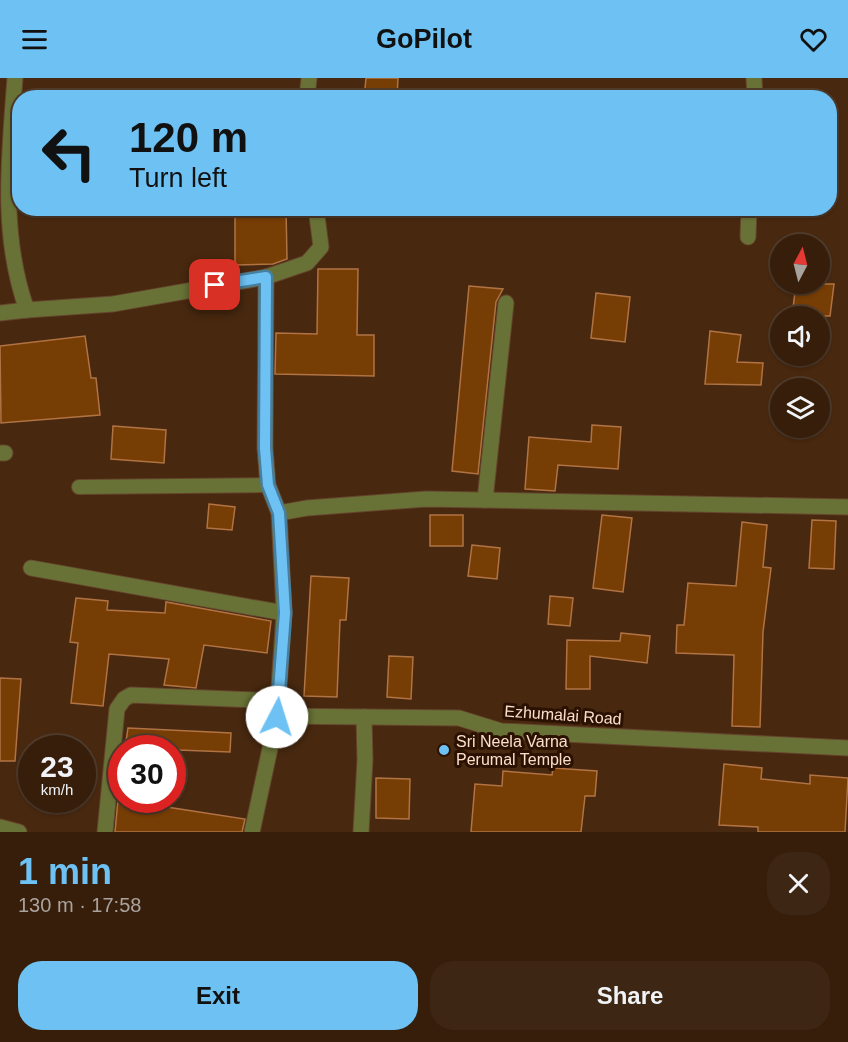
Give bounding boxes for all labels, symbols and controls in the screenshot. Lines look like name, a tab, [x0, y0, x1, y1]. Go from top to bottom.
icon: menu	[18, 23, 51, 56]
icon: heart	[797, 23, 830, 56]
text: GoPilot	[376, 24, 472, 54]
icon: left	[30, 114, 108, 192]
text: 120 m	[129, 114, 248, 161]
text: Turn left	[129, 163, 227, 193]
north arrow	[770, 234, 830, 294]
map controls	[770, 234, 830, 438]
pin	[189, 259, 240, 310]
icon: arrive	[198, 268, 231, 301]
button: sound	[770, 306, 830, 366]
button: layers	[770, 378, 830, 438]
position arrow	[245, 685, 309, 749]
street label: Ezhumalai Road	[504, 702, 622, 728]
place label: Sri Neela Varna Perumal Temple	[456, 733, 571, 768]
speed limit sign: 30	[108, 735, 186, 813]
marker: Sri Neela Varna Perumal Temple	[437, 743, 451, 757]
text: 23	[40, 750, 74, 783]
text: km/h	[41, 781, 73, 798]
text: 1 min	[18, 851, 112, 892]
button: close	[767, 852, 830, 915]
text: 130 m · 17:58	[18, 894, 141, 916]
button: Exit	[18, 961, 418, 1030]
button: Share	[430, 961, 830, 1030]

